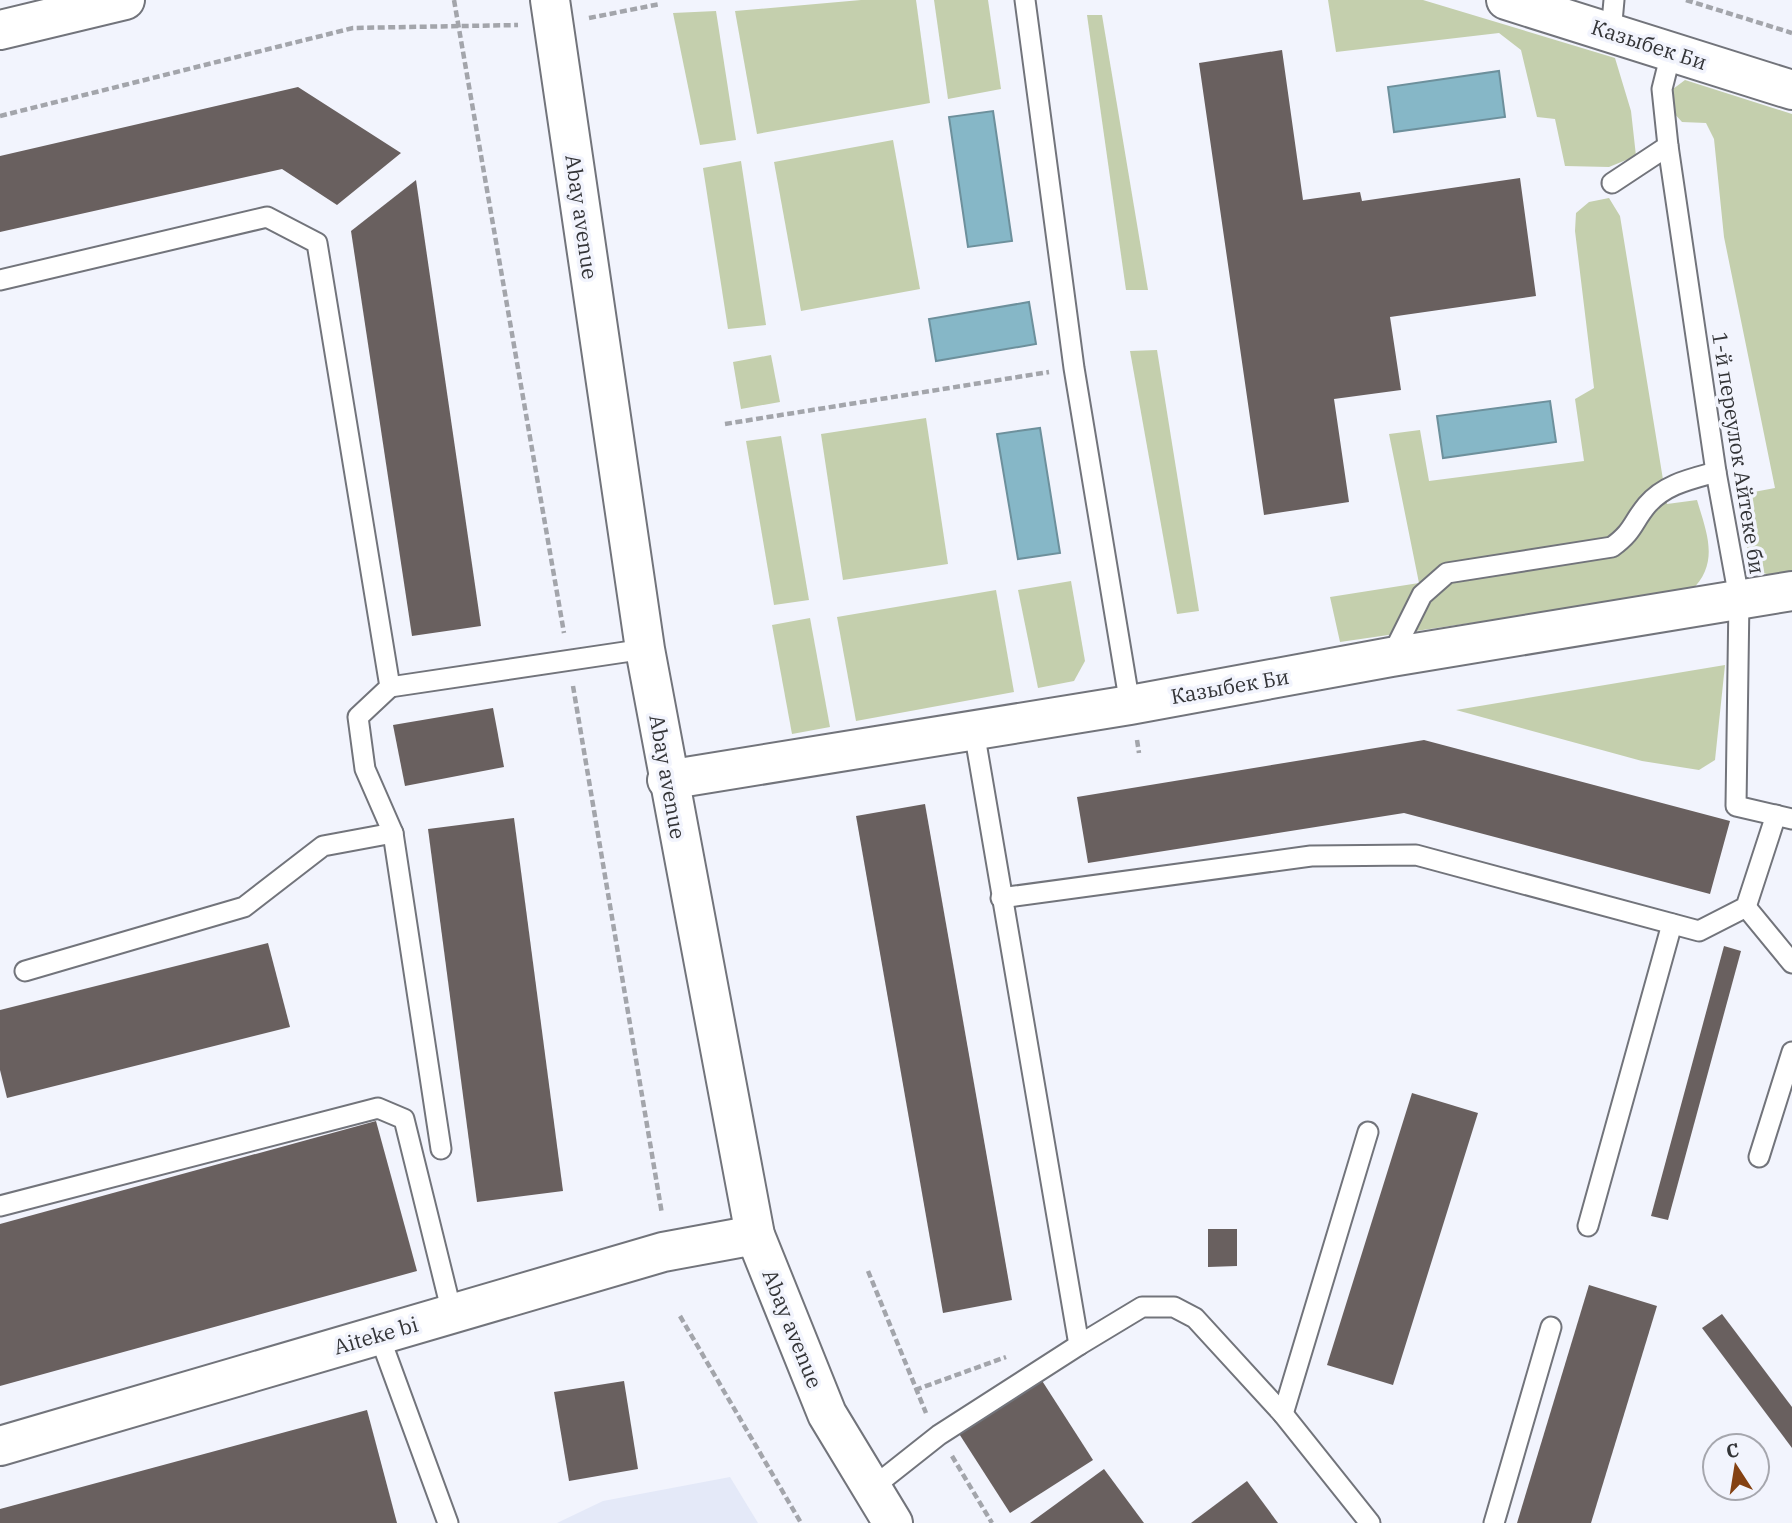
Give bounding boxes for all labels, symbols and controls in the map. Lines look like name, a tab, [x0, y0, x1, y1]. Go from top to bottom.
street label: Казыбек Би	[1588, 12, 1711, 76]
street label: Abay avenue	[559, 153, 605, 281]
street label: 1-й переулок Айтеке би	[1706, 330, 1772, 576]
street label: Казыбек Би	[1168, 662, 1291, 710]
street label: Abay avenue	[643, 713, 693, 841]
street label: Abay avenue	[756, 1265, 829, 1392]
street label: Aiteke bi	[330, 1310, 421, 1360]
north arrow	[1701, 1432, 1771, 1502]
text: С	[1724, 1437, 1741, 1463]

